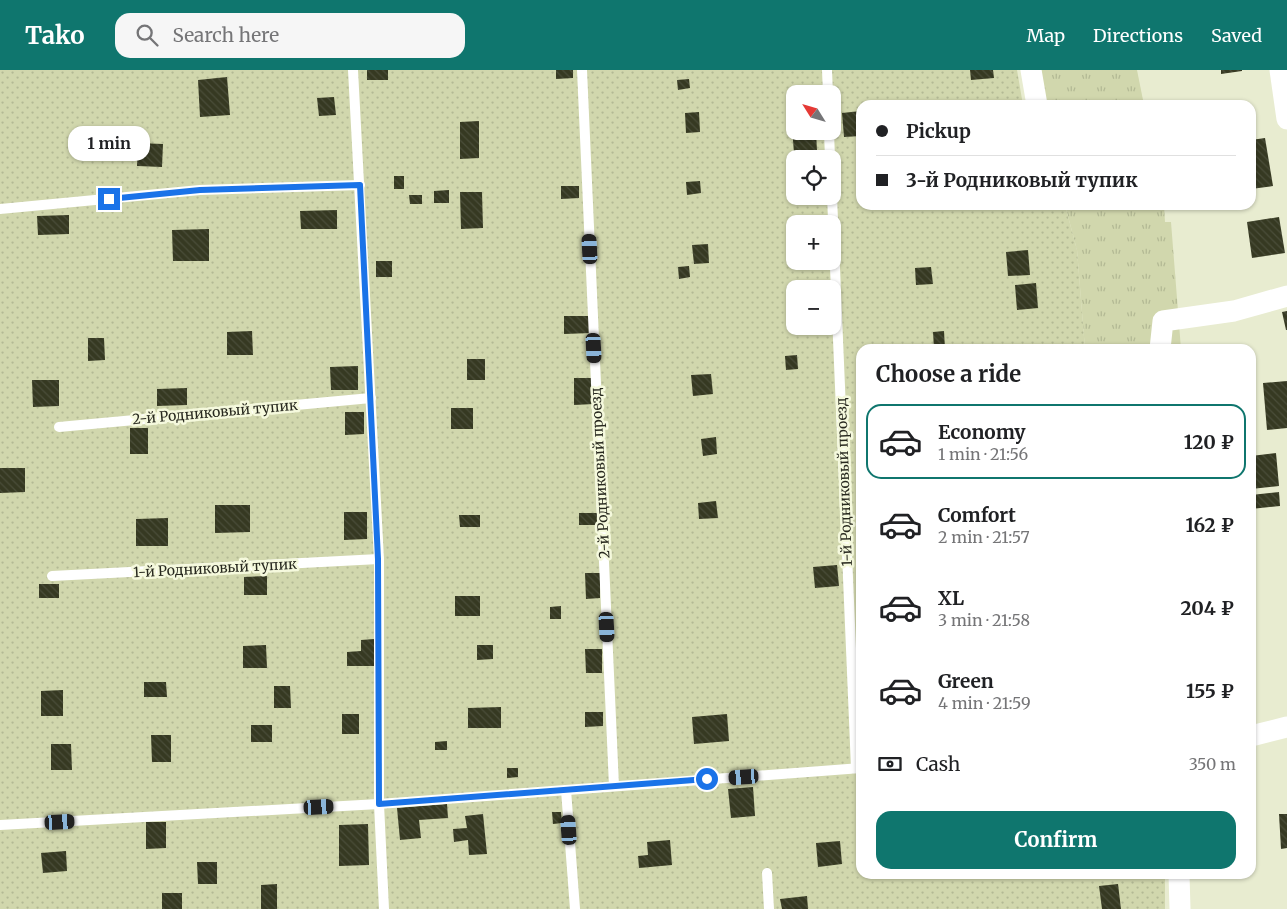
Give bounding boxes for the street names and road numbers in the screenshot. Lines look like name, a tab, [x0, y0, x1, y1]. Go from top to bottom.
street label: 2-й Родниковый проезд	[587, 387, 613, 559]
street label: 2-й Родниковый тупик	[132, 396, 299, 428]
street label: 1-й Родниковый проезд	[832, 397, 856, 567]
street label: 1-й Родниковый тупик	[133, 555, 297, 581]

